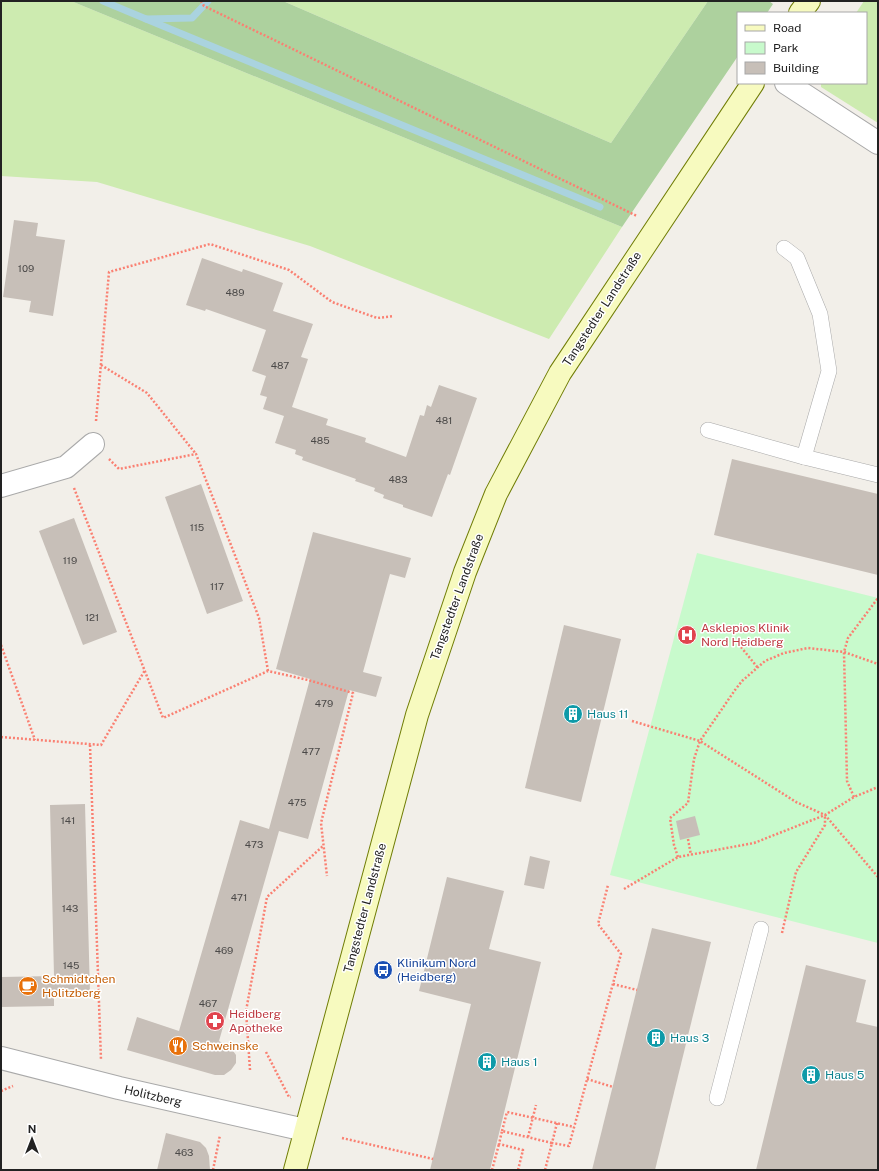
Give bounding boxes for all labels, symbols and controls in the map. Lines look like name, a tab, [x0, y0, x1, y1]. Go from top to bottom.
legend	[737, 12, 867, 84]
text: Road	[773, 21, 801, 35]
text: Park	[773, 41, 799, 55]
text: Building	[773, 61, 819, 75]
street label: Tangstedter Landstraße	[560, 249, 644, 369]
house number: 109	[18, 262, 34, 274]
house number: 489	[226, 286, 244, 298]
house number: 487	[271, 359, 289, 371]
house number: 481	[436, 414, 452, 426]
house number: 485	[310, 434, 330, 446]
house number: 483	[389, 473, 408, 485]
house number: 115	[190, 521, 204, 533]
street label: Tangstedter Landstraße	[428, 532, 486, 662]
house number: 119	[63, 554, 77, 566]
house number: 117	[210, 580, 224, 592]
house number: 121	[85, 611, 99, 623]
place label: Asklepios Klinik Nord Heidberg	[701, 621, 790, 649]
hospital icon: Asklepios Klinik Nord Heidberg	[676, 624, 698, 646]
house number: 479	[315, 697, 333, 709]
building icon: Haus 11	[562, 703, 584, 725]
place label: Haus 11	[587, 707, 628, 721]
house number: 477	[302, 745, 320, 757]
house number: 475	[288, 796, 306, 808]
house number: 141	[61, 814, 75, 826]
house number: 473	[245, 838, 263, 850]
street label: Tangstedter Landstraße	[341, 841, 389, 974]
house number: 471	[231, 891, 247, 903]
house number: 143	[62, 902, 78, 914]
house number: 469	[215, 944, 233, 956]
place label: Klinikum Nord (Heidberg)	[397, 956, 476, 984]
house number: 145	[63, 959, 79, 971]
bus stop icon: Klinikum Nord (Heidberg)	[372, 959, 394, 981]
place label: Schmidtchen Holitzberg	[42, 972, 116, 1000]
cafe icon: Schmidtchen Holitzberg	[17, 975, 39, 997]
house number: 467	[199, 997, 217, 1009]
place label: Heidberg Apotheke	[229, 1007, 283, 1035]
pharmacy icon: Heidberg Apotheke	[204, 1010, 226, 1032]
building icon: Haus 3	[645, 1027, 667, 1049]
place label: Haus 3	[670, 1031, 709, 1045]
restaurant icon: Schweinske	[167, 1035, 189, 1057]
place label: Schweinske	[192, 1039, 259, 1053]
building icon: Haus 1	[476, 1051, 498, 1073]
place label: Haus 1	[501, 1055, 538, 1069]
building icon: Haus 5	[800, 1064, 822, 1086]
place label: Haus 5	[825, 1068, 865, 1082]
street label: Holitzberg	[123, 1083, 183, 1109]
north arrow	[12, 1119, 52, 1159]
text: N	[28, 1123, 36, 1135]
house number: 463	[175, 1146, 193, 1158]

